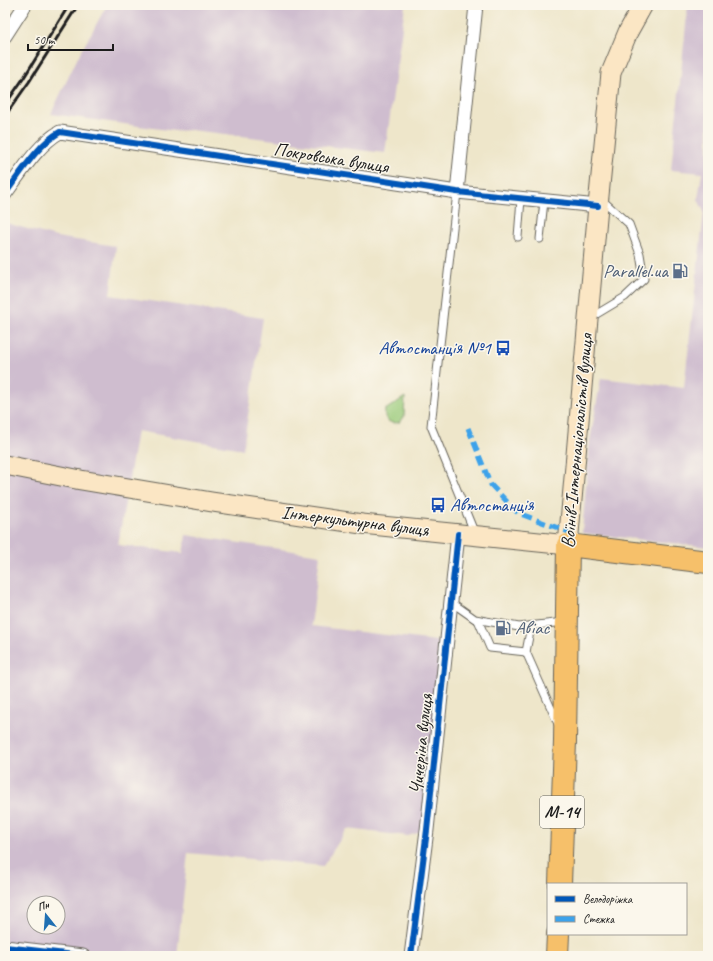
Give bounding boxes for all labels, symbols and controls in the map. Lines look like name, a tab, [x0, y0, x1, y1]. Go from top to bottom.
scale bar	[28, 26, 113, 52]
text: 50 m	[34, 32, 56, 48]
street label: Покровська вулиця	[272, 137, 391, 179]
place label: Parallel.ua	[603, 259, 669, 283]
fuel station icon: Parallel.ua	[671, 262, 689, 280]
street label: Воїнів-Інтернаціоналістів вулиця	[556, 332, 598, 549]
place label: Автостанція №1	[379, 336, 492, 360]
bus stop icon: Автостанція №1	[494, 339, 512, 357]
place label: Автостанція	[450, 493, 535, 517]
bus stop icon: Автостанція	[429, 496, 447, 514]
street label: Інтеркультурна вулиця	[280, 500, 431, 542]
place label: Авіас	[515, 616, 551, 640]
fuel station icon: Авіас	[494, 619, 512, 637]
street label: Чичеріна вулиця	[404, 692, 438, 795]
road number: М-14	[540, 796, 584, 828]
legend	[547, 883, 687, 935]
text: Велодоріжка	[583, 891, 633, 907]
north arrow	[26, 895, 66, 935]
text: Пн	[36, 897, 52, 914]
text: Стежка	[583, 911, 615, 927]

